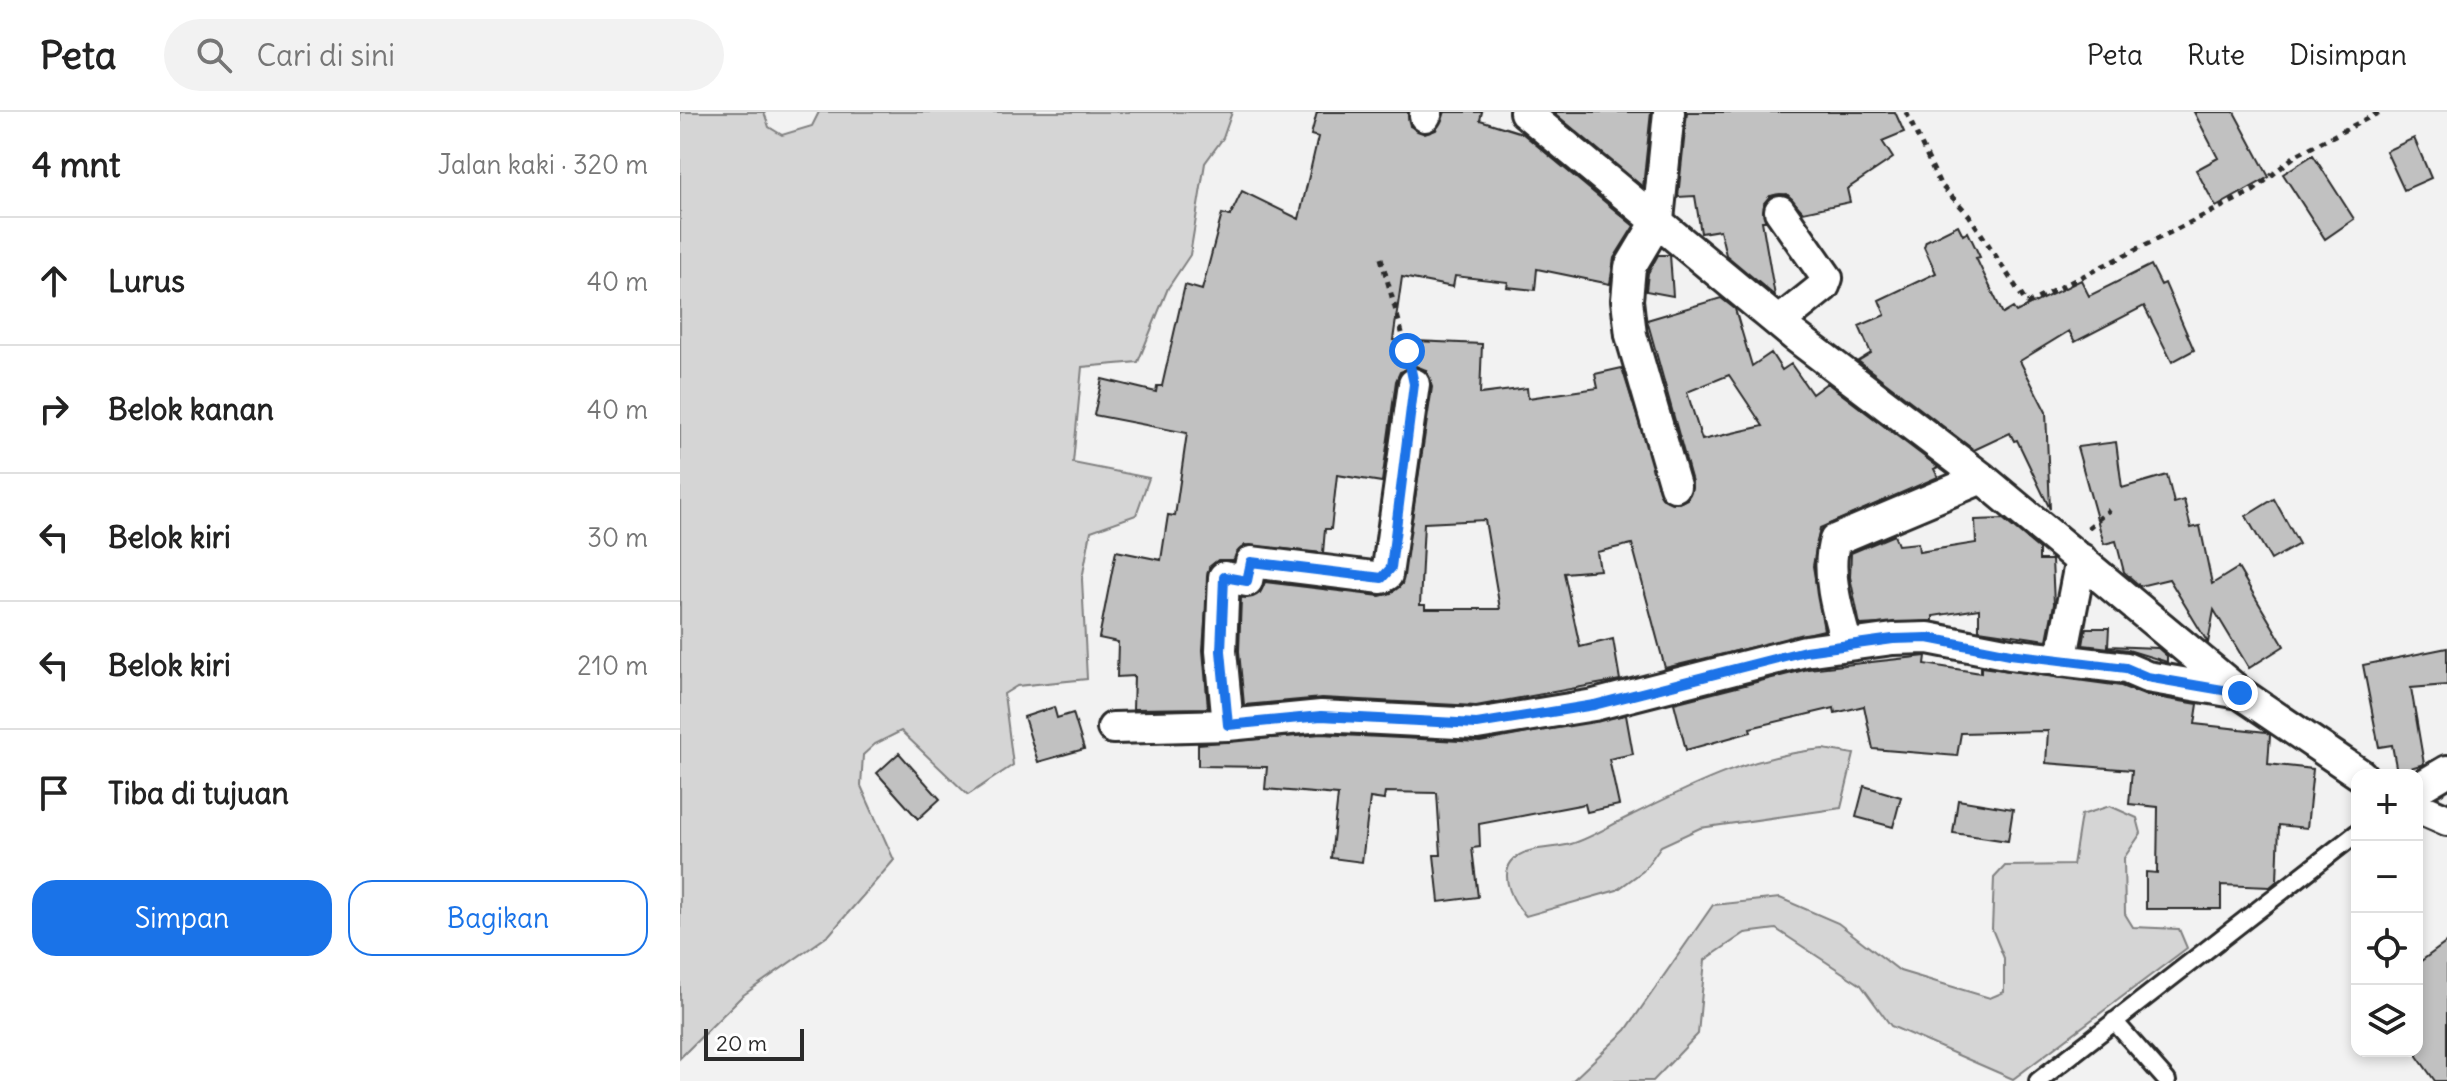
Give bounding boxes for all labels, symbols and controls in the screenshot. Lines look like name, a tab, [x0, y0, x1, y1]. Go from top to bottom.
search box	[164, 19, 724, 91]
text: Peta	[40, 32, 116, 79]
icon: search	[192, 33, 236, 77]
text: Cari di sini	[256, 36, 395, 74]
text: Peta	[2087, 37, 2143, 73]
text: Rute	[2187, 37, 2245, 73]
text: Disimpan	[2289, 37, 2407, 73]
text: 4 mnt	[32, 143, 120, 186]
text: Jalan kaki · 320 m	[438, 148, 648, 181]
icon: ahead	[32, 259, 76, 303]
text: Lurus	[108, 262, 185, 300]
text: 40 m	[587, 265, 648, 298]
route start	[1389, 333, 1425, 369]
icon: right	[32, 387, 76, 431]
text: Belok kanan	[108, 390, 274, 428]
text: 40 m	[587, 393, 648, 426]
icon: left	[32, 515, 76, 559]
text: Belok kiri	[108, 518, 231, 556]
text: 30 m	[587, 521, 648, 554]
icon: left	[32, 643, 76, 687]
text: Belok kiri	[108, 646, 231, 684]
text: 210 m	[577, 649, 648, 682]
route end	[2222, 675, 2258, 711]
map controls	[2351, 769, 2423, 1057]
button: +	[2351, 769, 2423, 841]
icon: arrive	[32, 771, 76, 815]
text: Tiba di tujuan	[108, 774, 289, 812]
button: −	[2351, 841, 2423, 913]
button: Simpan	[32, 880, 332, 956]
button: Bagikan	[348, 880, 648, 956]
button: locate	[2351, 913, 2423, 985]
button: layers	[2351, 985, 2423, 1057]
scale bar	[704, 1025, 804, 1061]
text: 20 m	[716, 1029, 767, 1057]

